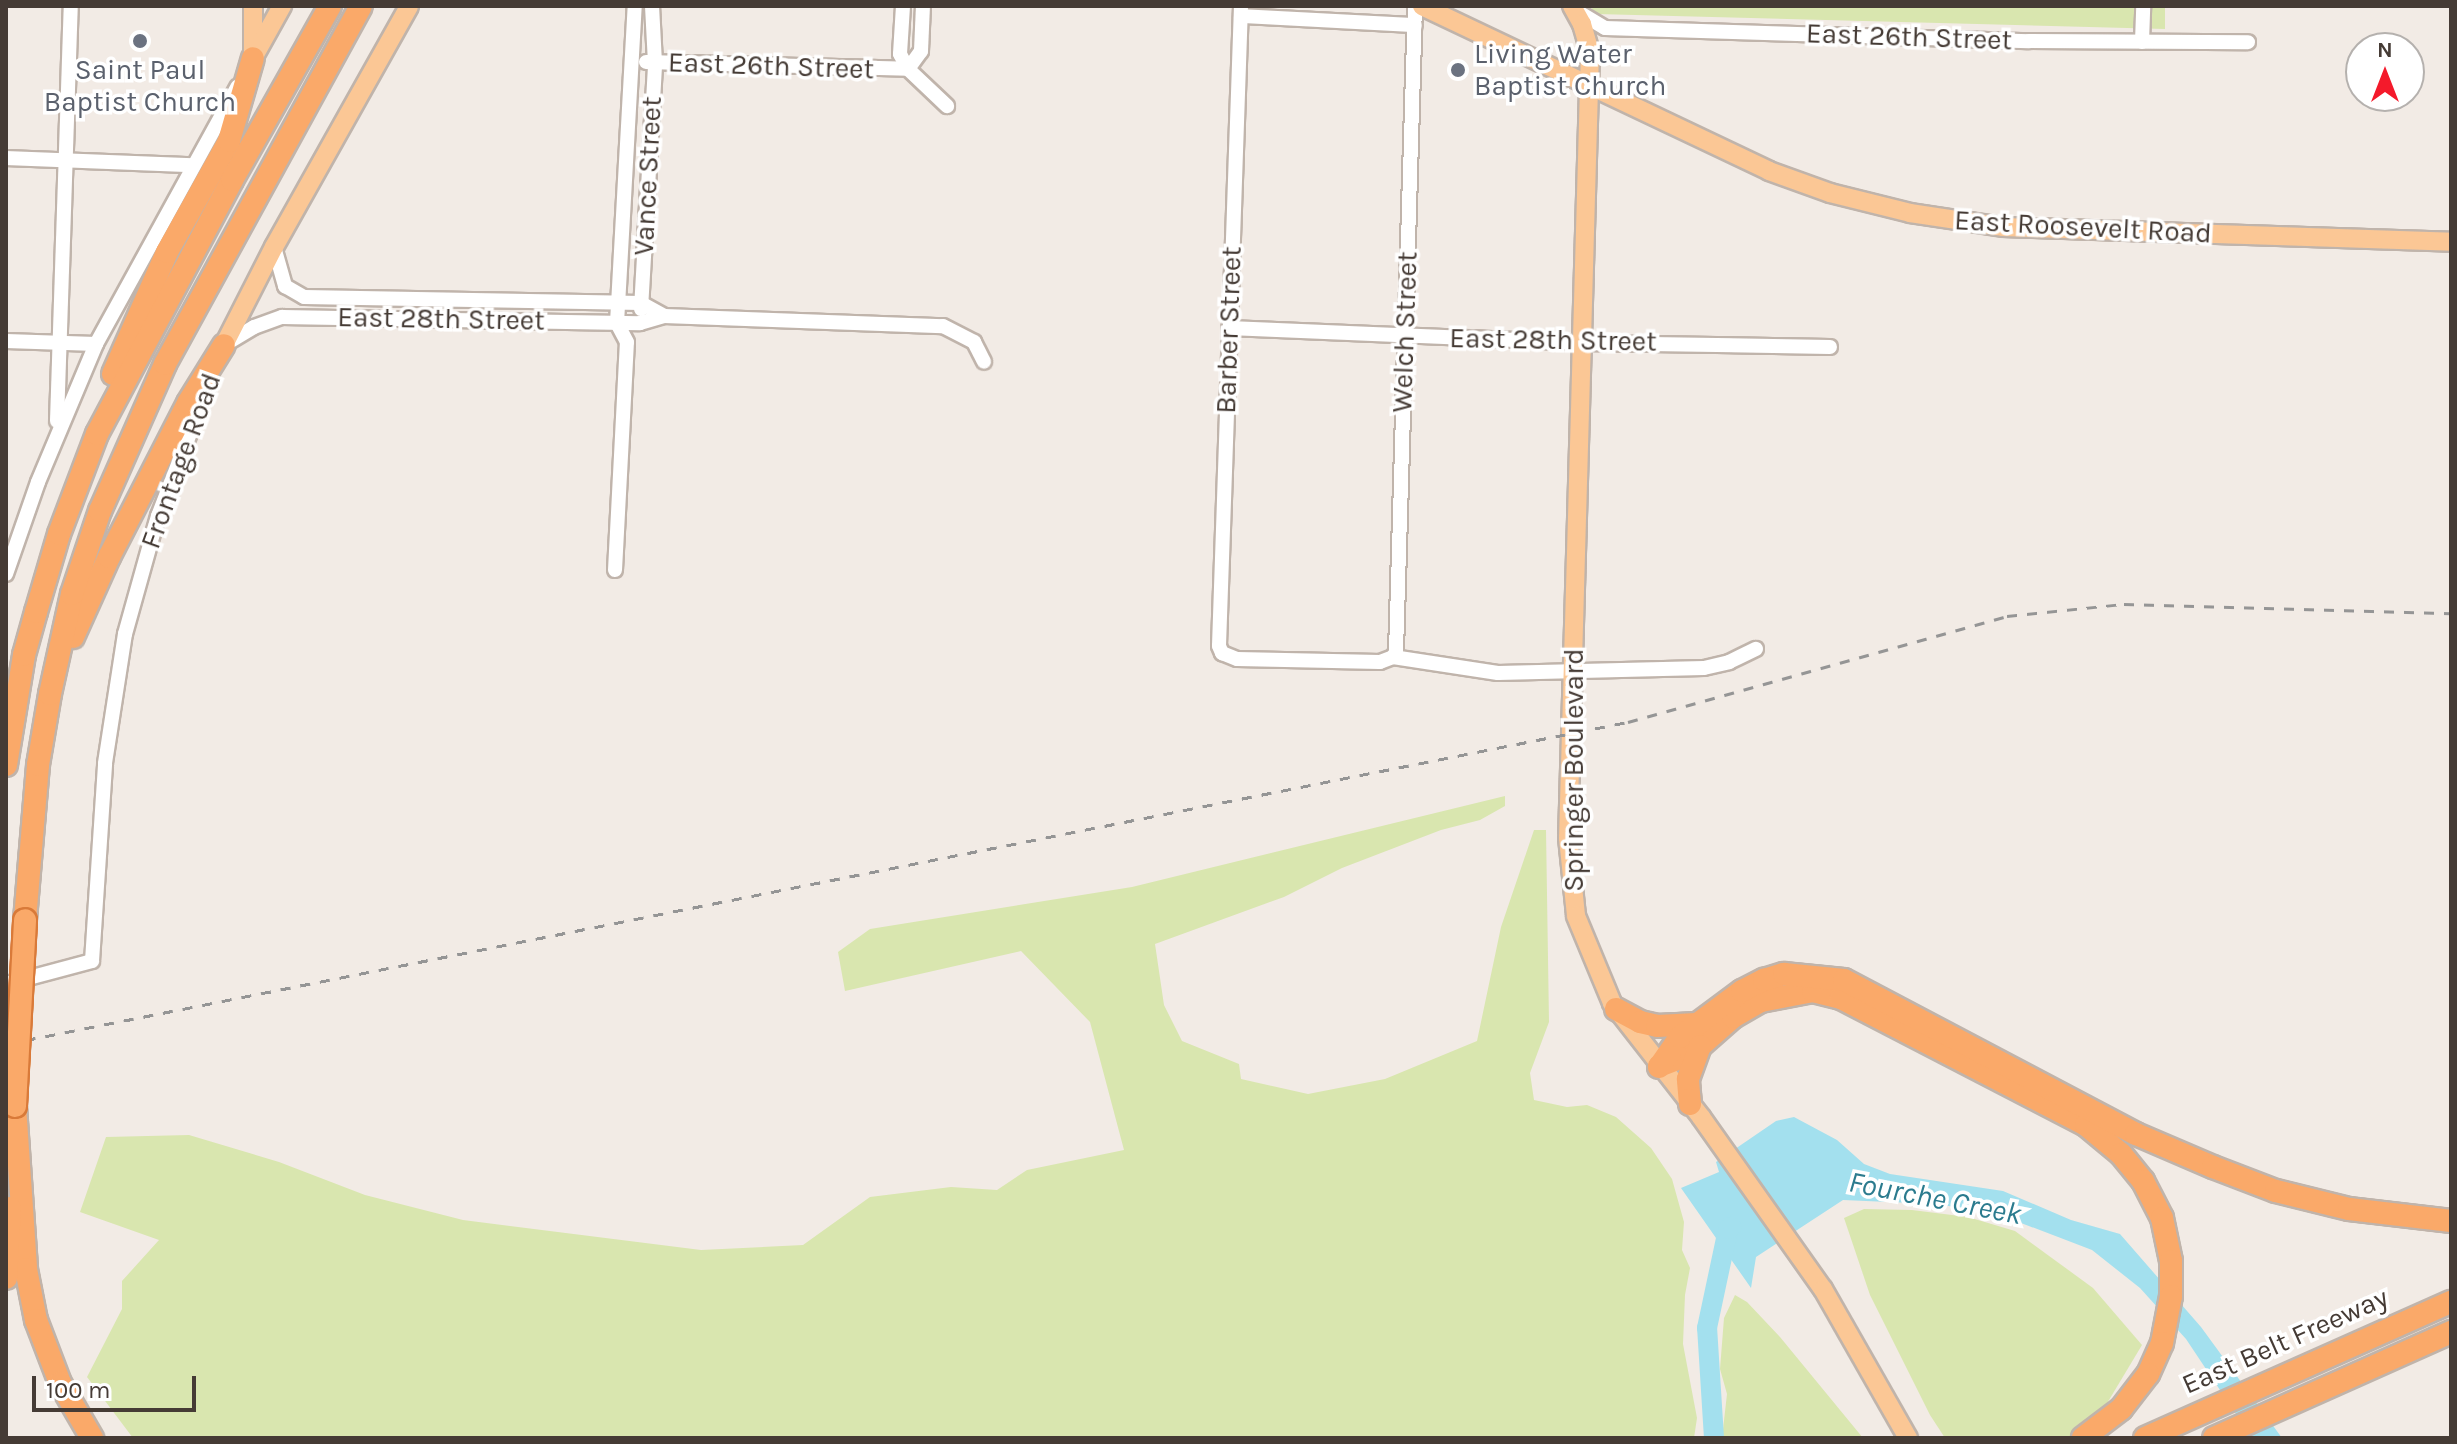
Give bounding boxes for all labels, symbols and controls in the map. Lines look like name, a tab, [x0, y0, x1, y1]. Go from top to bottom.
street label: East 26th Street	[1805, 17, 2013, 57]
marker: Saint Paul Baptist Church	[131, 32, 149, 50]
north arrow	[2345, 32, 2425, 112]
place label: Living Water Baptist Church	[1474, 37, 1666, 103]
text: N	[2377, 37, 2393, 63]
street label: East 26th Street	[667, 46, 875, 86]
place label: Saint Paul Baptist Church	[44, 53, 236, 119]
marker: Living Water Baptist Church	[1449, 61, 1467, 79]
street label: Vance Street	[627, 95, 669, 257]
street label: East Roosevelt Road	[1953, 203, 2213, 251]
street label: Barber Street	[1209, 246, 1249, 414]
street label: Welch Street	[1385, 251, 1425, 413]
street label: East 28th Street	[337, 300, 545, 338]
street label: East 28th Street	[1449, 321, 1657, 359]
street label: Frontage Road	[134, 369, 228, 553]
street label: Springer Boulevard	[1557, 648, 1591, 892]
water label: Fourche Creek	[1846, 1164, 2024, 1232]
street label: East Belt Freeway	[2177, 1280, 2393, 1402]
scale bar	[36, 1360, 200, 1410]
text: 100 m	[46, 1376, 111, 1404]

